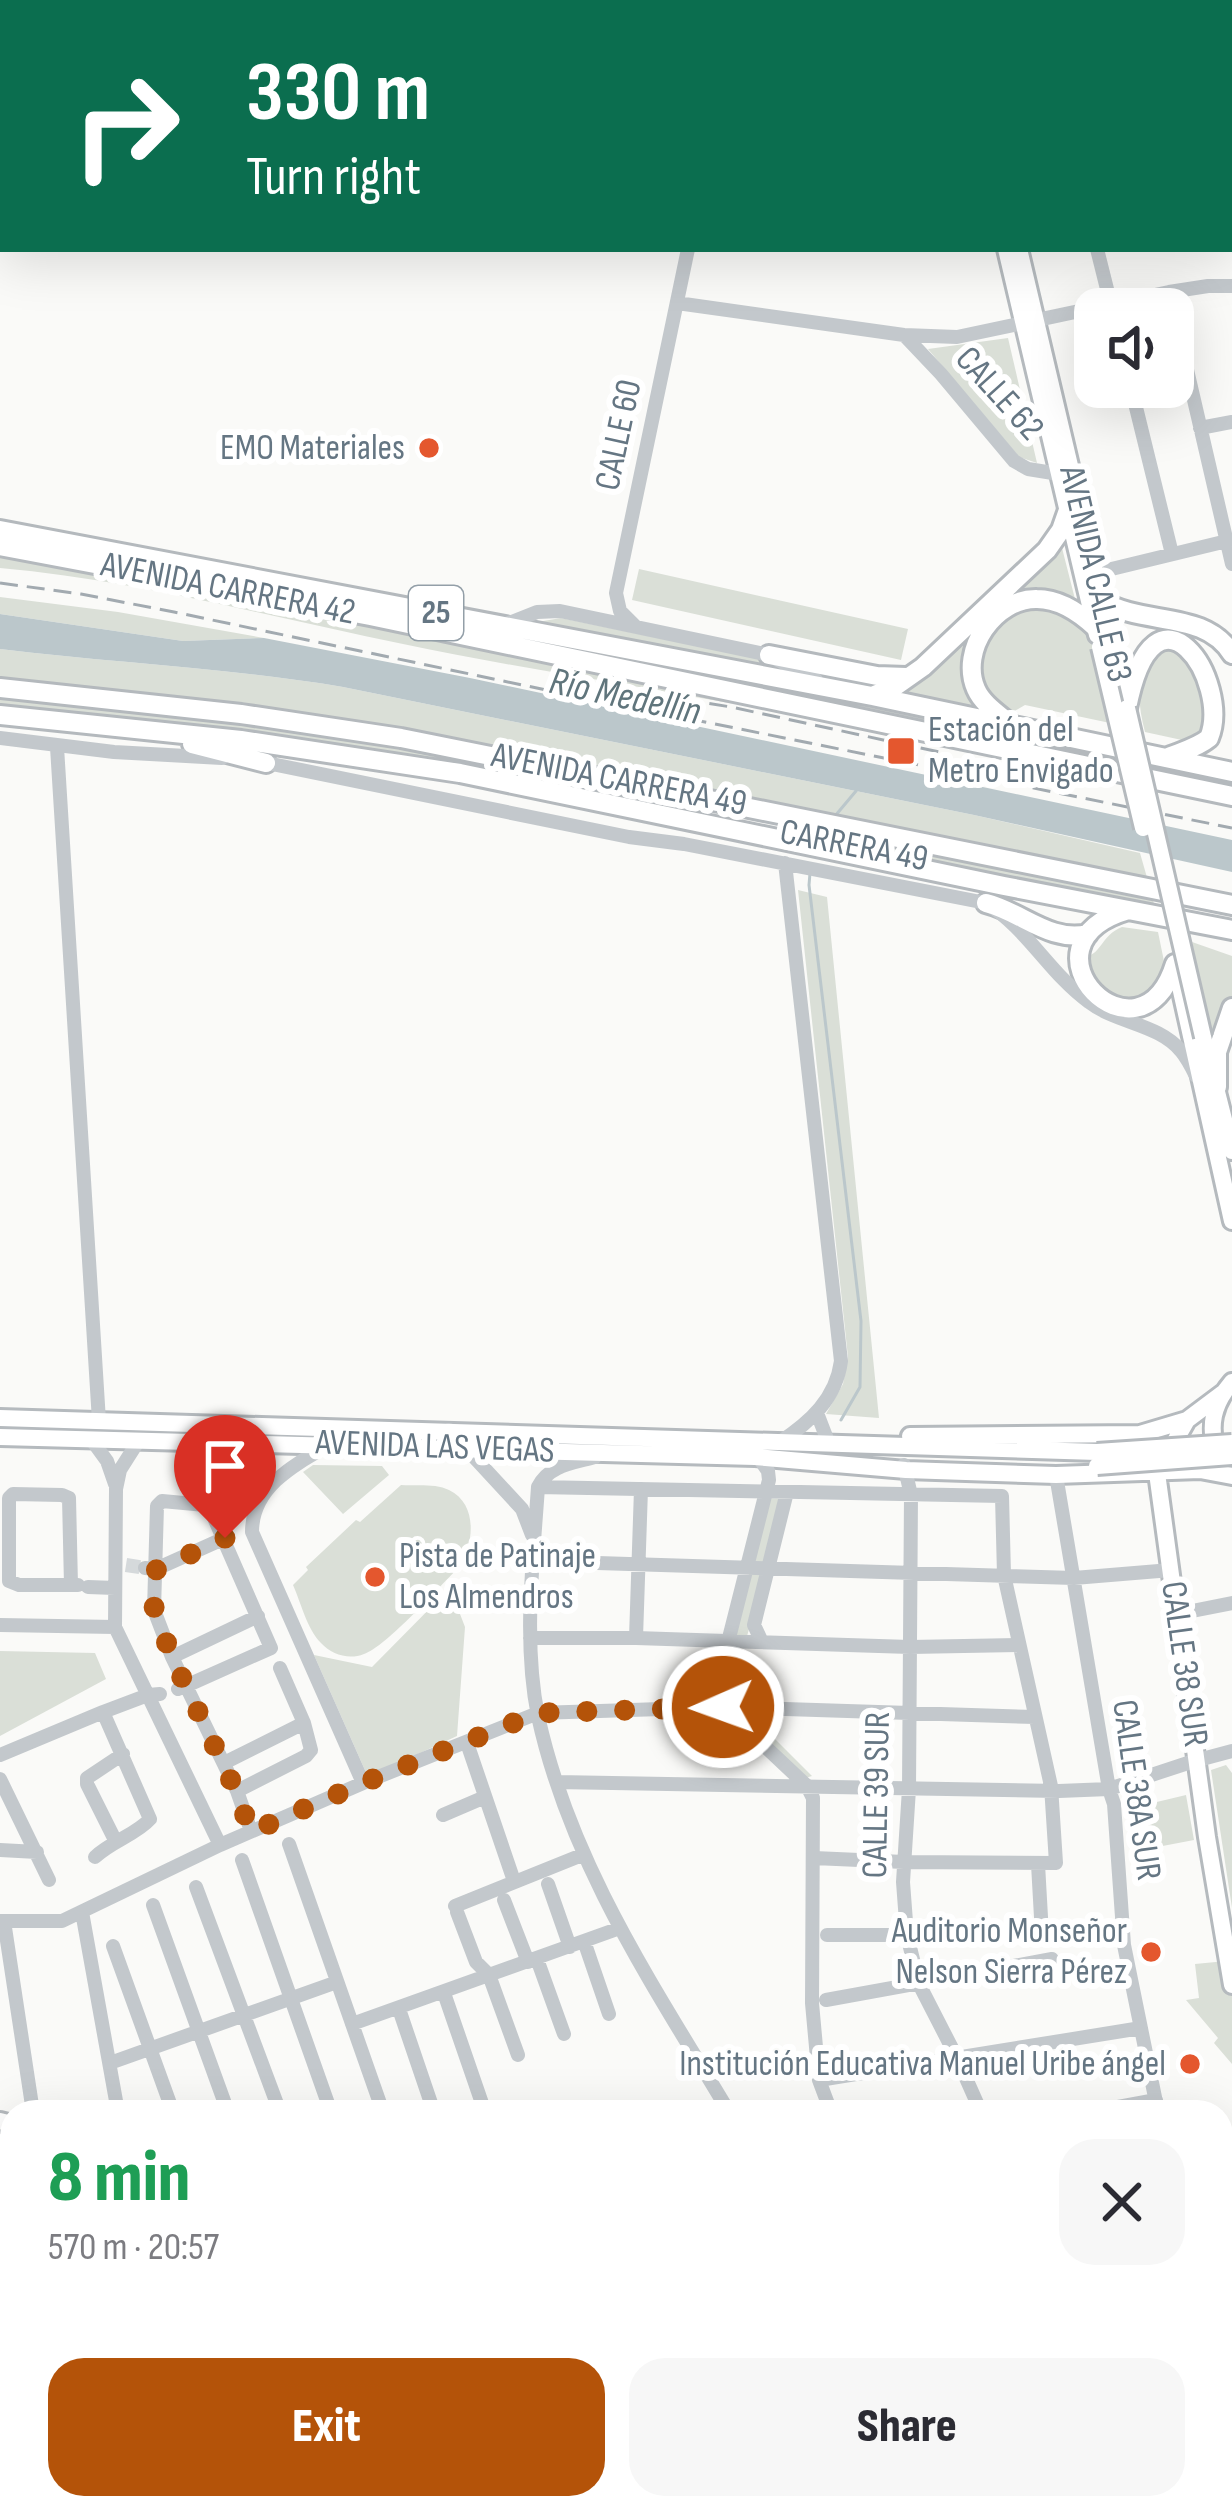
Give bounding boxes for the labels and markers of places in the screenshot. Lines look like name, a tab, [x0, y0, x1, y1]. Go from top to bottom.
place label: EMO Materiales	[220, 427, 405, 470]
marker: EMO Materiales	[416, 435, 442, 461]
place label: Estación del Metro Envigado	[928, 709, 1114, 793]
marker: Estación del Metro Envigado	[885, 735, 917, 767]
pin	[174, 1415, 276, 1538]
place label: Pista de Patinaje Los Almendros	[399, 1535, 596, 1619]
marker: Pista de Patinaje Los Almendros	[362, 1564, 388, 1590]
place label: Auditorio Monseñor Nelson Sierra Pérez	[891, 1910, 1127, 1994]
marker: Auditorio Monseñor Nelson Sierra Pérez	[1138, 1939, 1164, 1965]
place label: Institución Educativa Manuel Uribe ángel	[679, 2043, 1166, 2086]
marker: Institución Educativa Manuel Uribe ángel	[1177, 2051, 1203, 2077]

